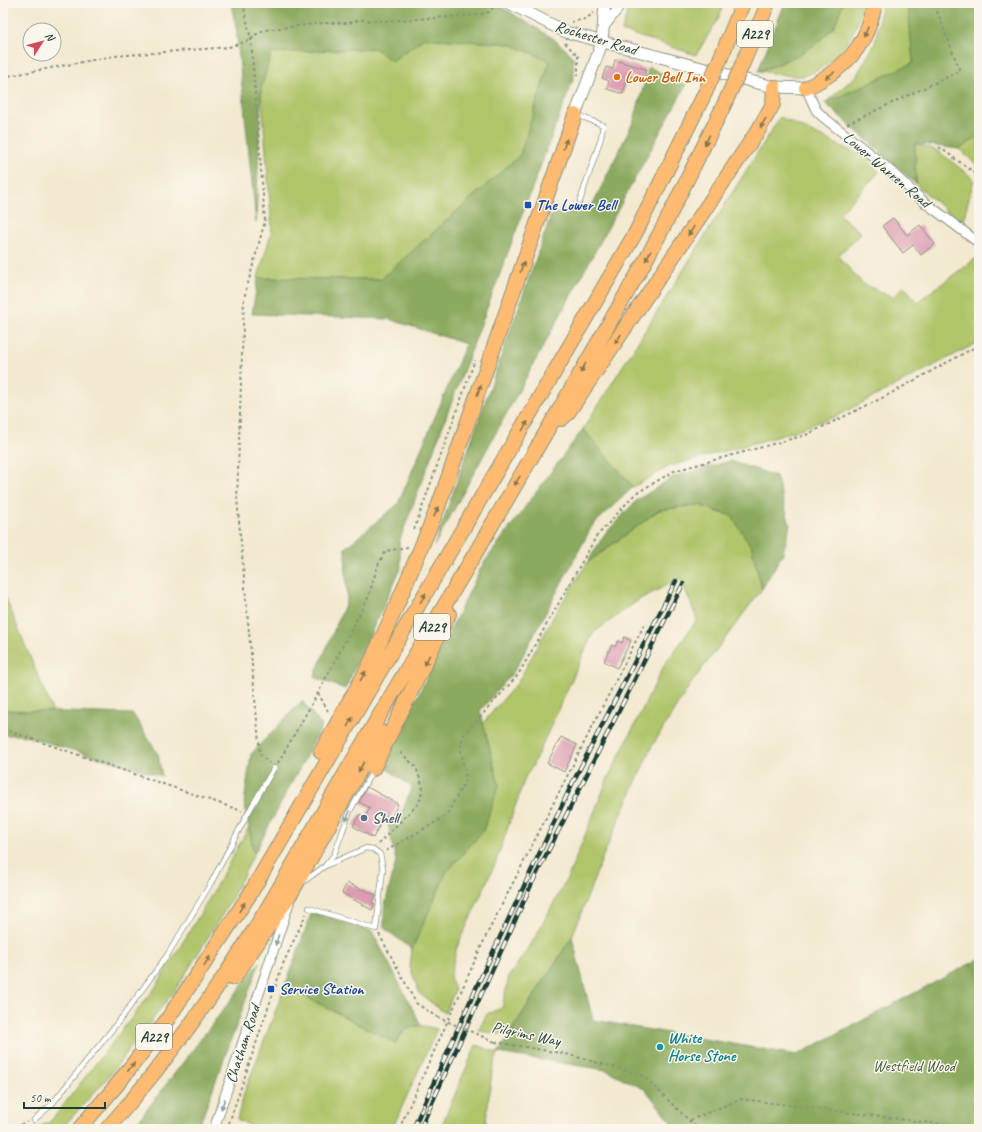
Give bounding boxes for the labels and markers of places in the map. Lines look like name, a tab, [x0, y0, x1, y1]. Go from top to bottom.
place label: Lower Bell Inn	[625, 67, 707, 87]
marker: Lower Bell Inn	[612, 72, 622, 82]
place label: The Lower Bell	[536, 195, 619, 215]
marker: The Lower Bell	[523, 200, 533, 210]
place label: Shell	[372, 808, 402, 828]
marker: Shell	[359, 813, 369, 823]
place label: Service Station	[279, 979, 365, 999]
marker: Service Station	[266, 984, 276, 994]
place label: White Horse Stone	[668, 1028, 737, 1066]
marker: White Horse Stone	[655, 1042, 665, 1052]

